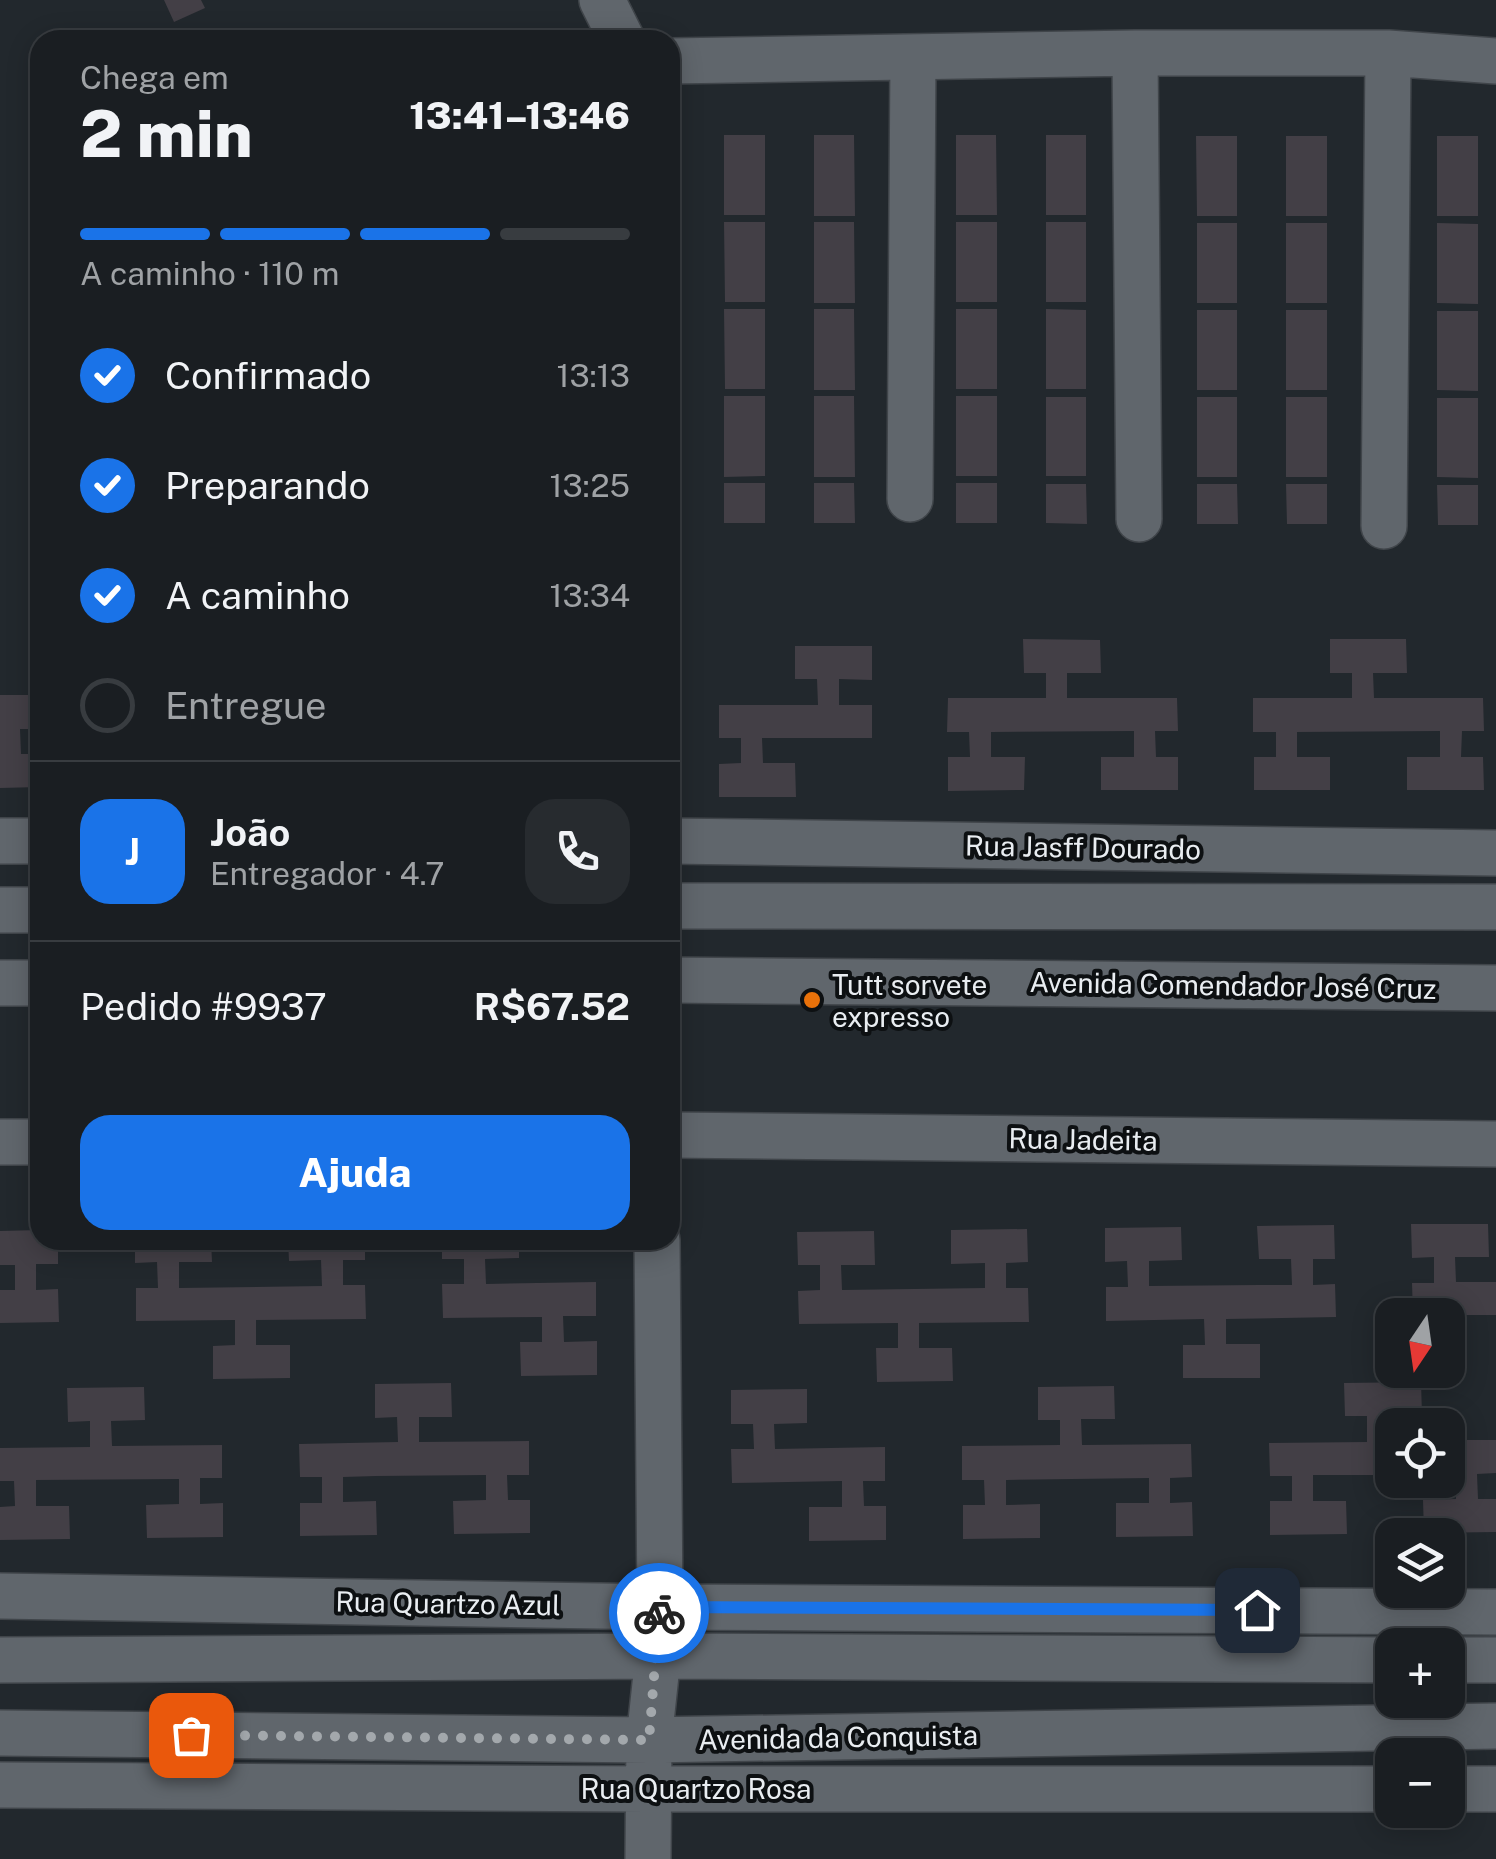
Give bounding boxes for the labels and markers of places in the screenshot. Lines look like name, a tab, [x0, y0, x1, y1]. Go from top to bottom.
place label: Tutt sorvete expresso	[832, 968, 987, 1033]
marker: Tutt sorvete expresso	[801, 989, 823, 1011]
pin	[1215, 1568, 1300, 1653]
pin	[149, 1693, 234, 1778]

